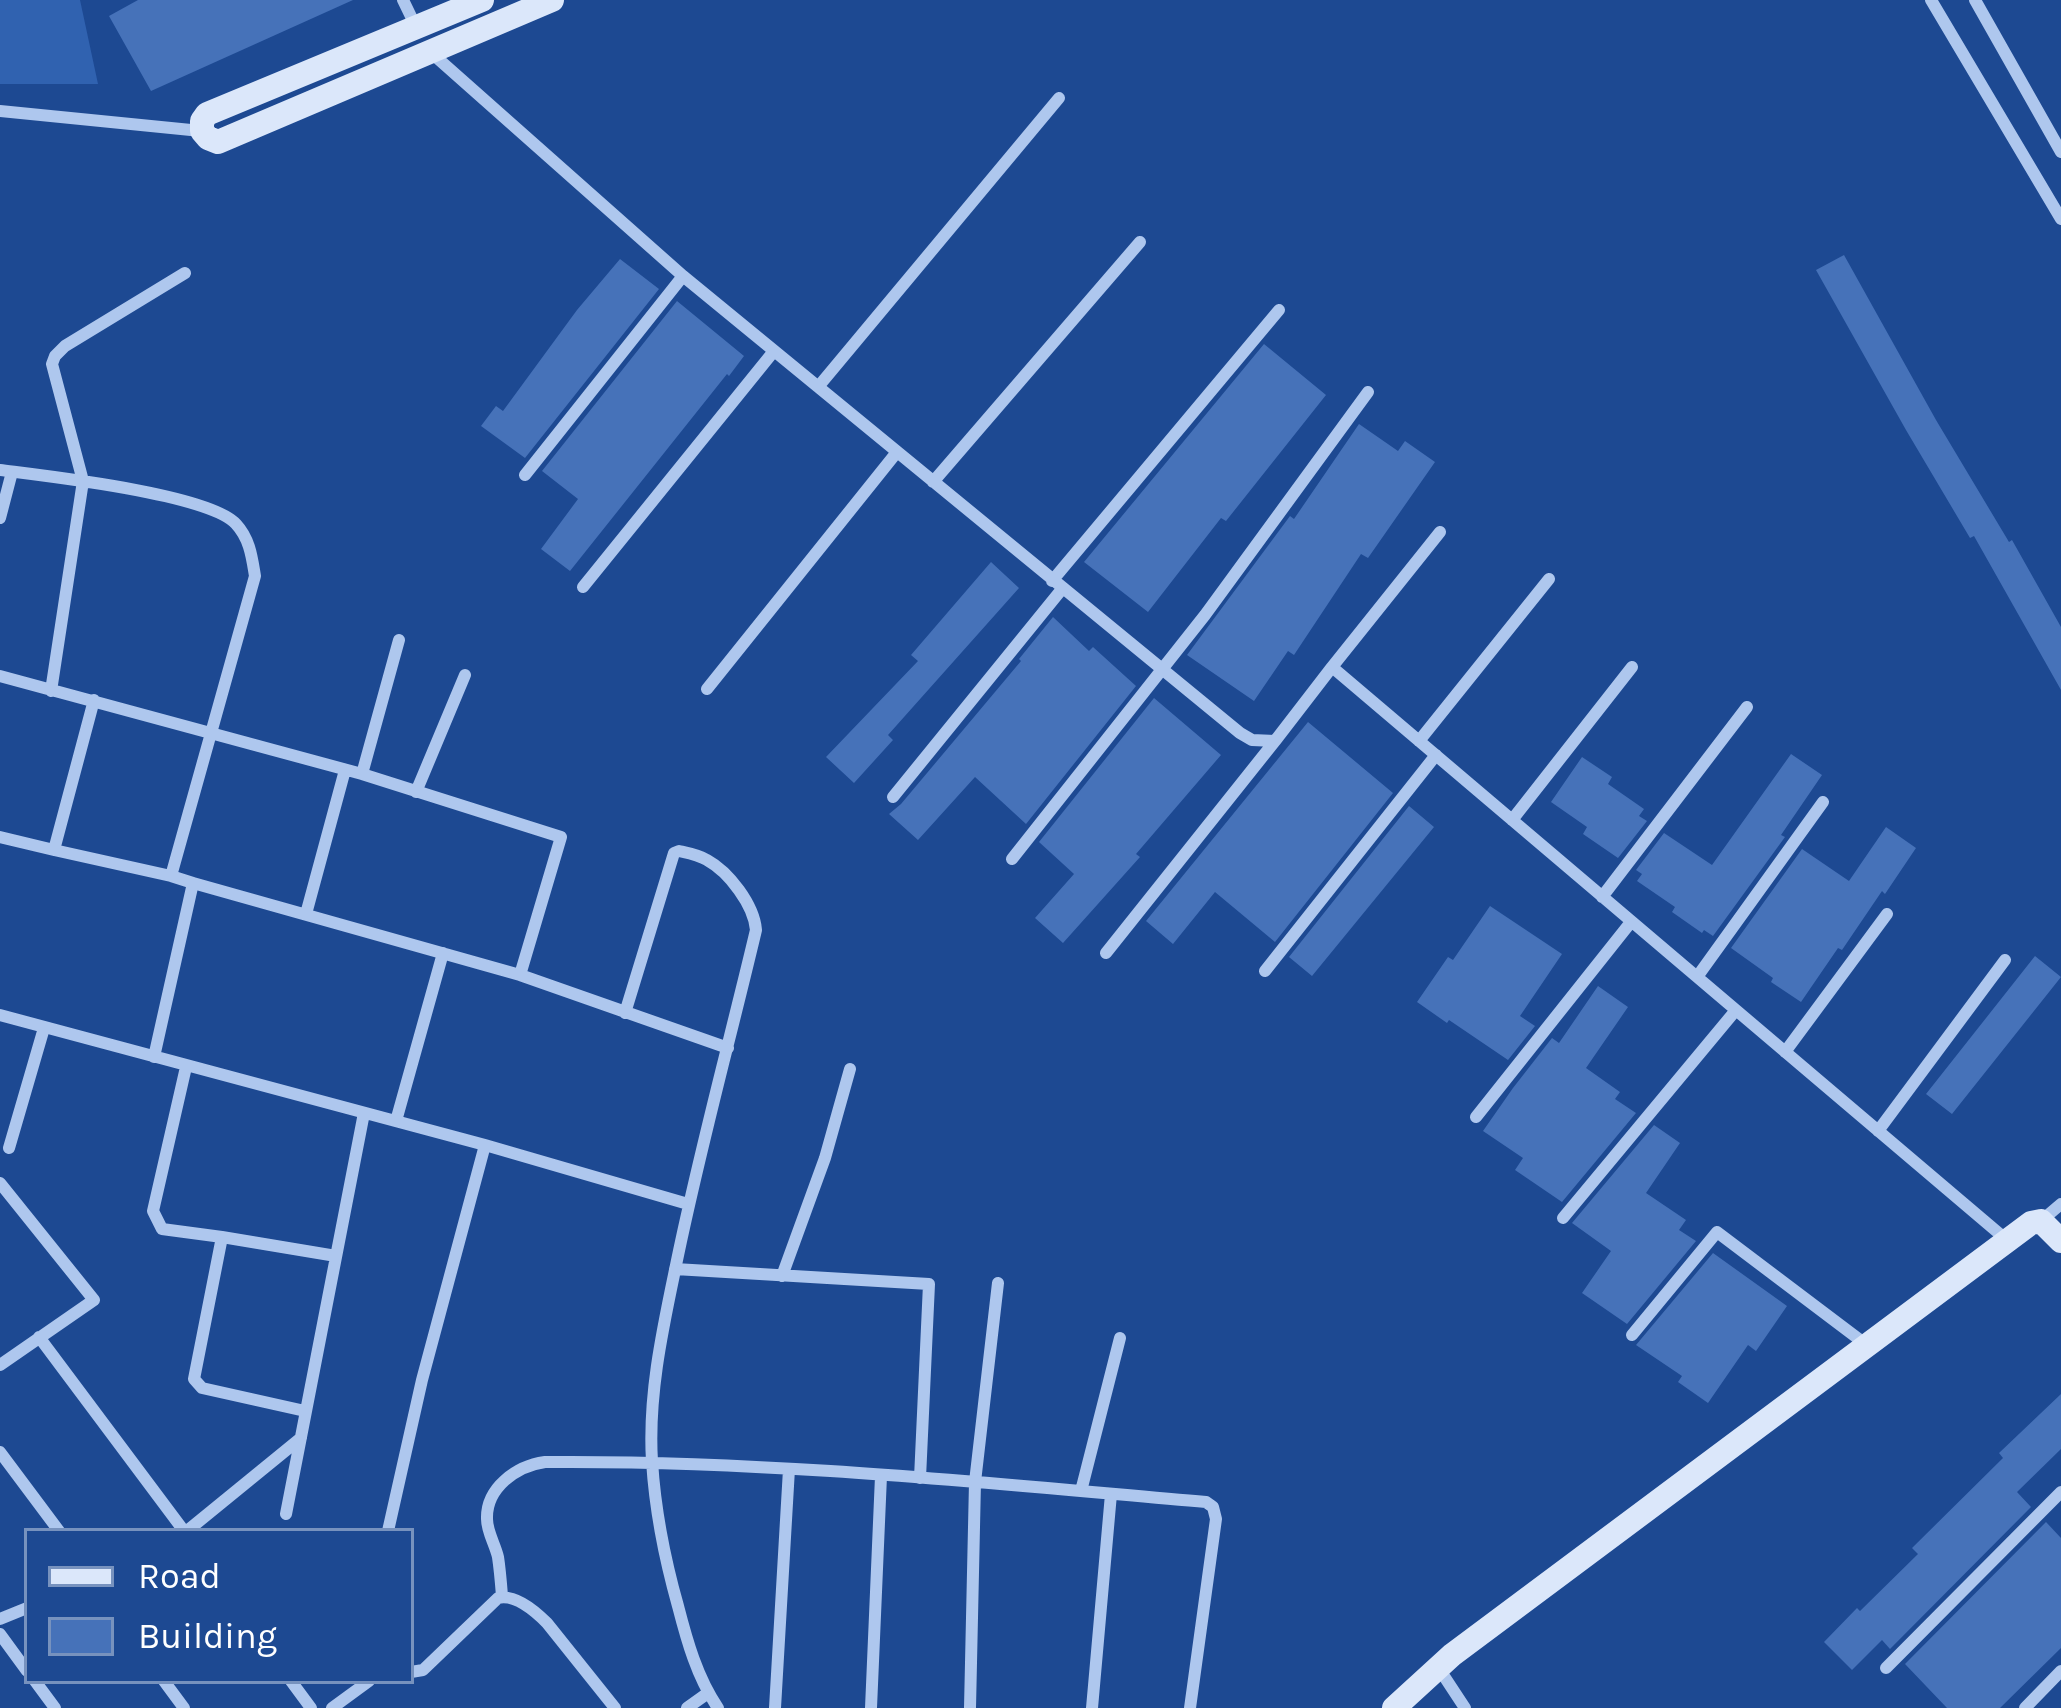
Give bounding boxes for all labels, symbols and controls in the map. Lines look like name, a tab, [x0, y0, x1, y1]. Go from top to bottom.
legend	[24, 1528, 414, 1684]
text: Road	[138, 1555, 221, 1597]
text: Building	[138, 1615, 277, 1657]

